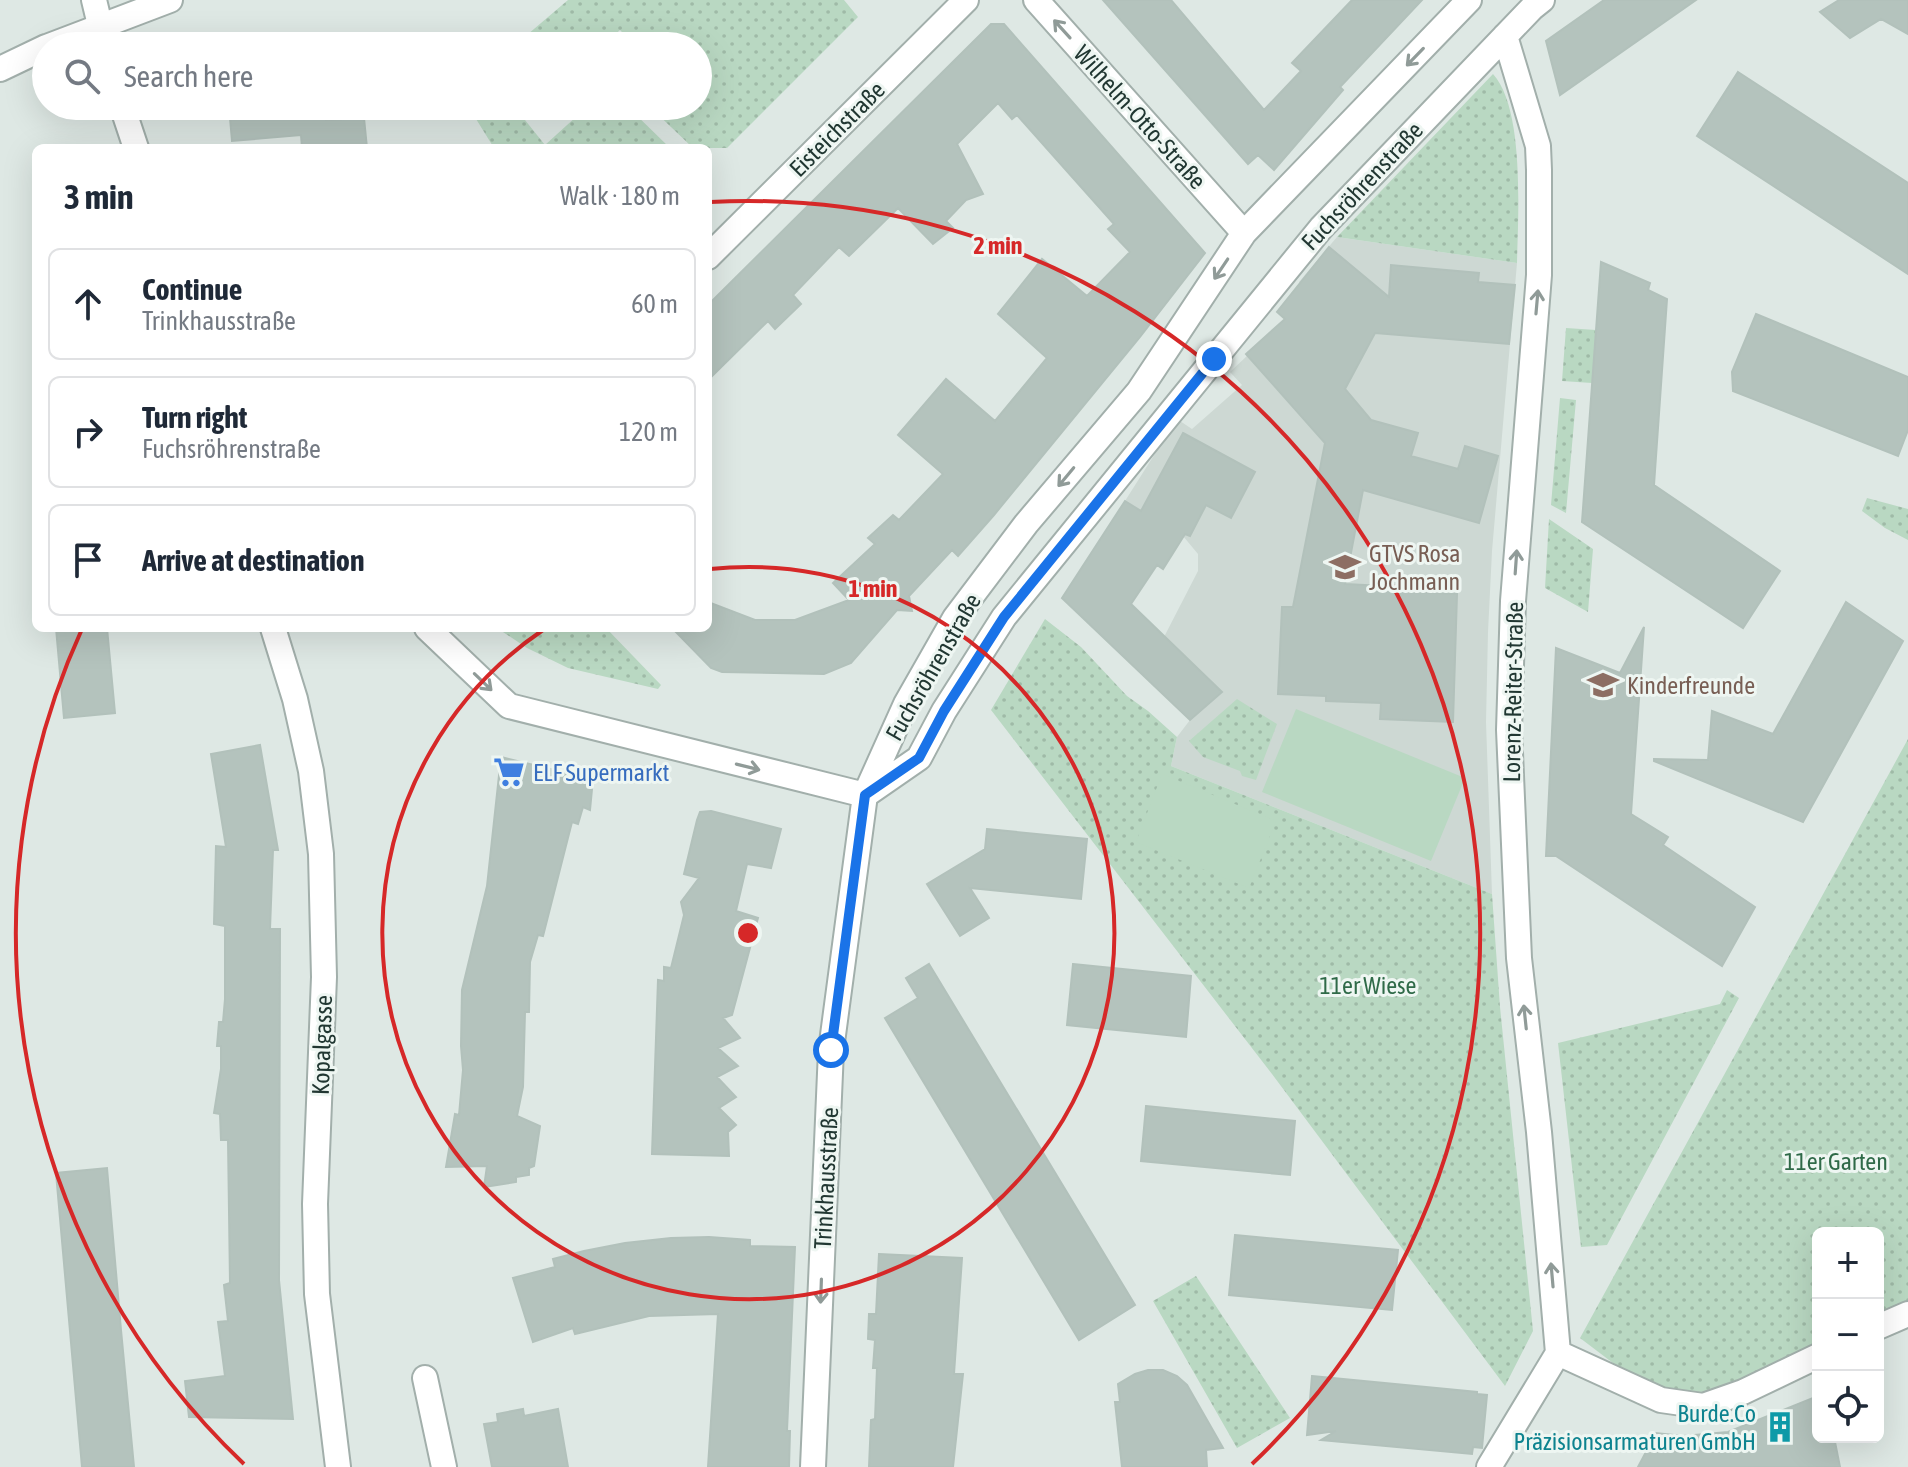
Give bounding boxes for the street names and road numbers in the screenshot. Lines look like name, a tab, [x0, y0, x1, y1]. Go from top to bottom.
street label: Wilhelm-Otto-Straße	[1069, 40, 1211, 194]
street label: Eisteichstraße	[784, 76, 890, 182]
street label: Fuchsröhrenstraße	[1296, 116, 1428, 256]
street label: Fuchsröhrenstraße	[880, 589, 986, 745]
street label: Lorenz-Reiter-Straße	[1498, 601, 1528, 783]
street label: Kopalgasse	[307, 995, 337, 1095]
street label: Trinkhausstraße	[809, 1106, 843, 1250]

